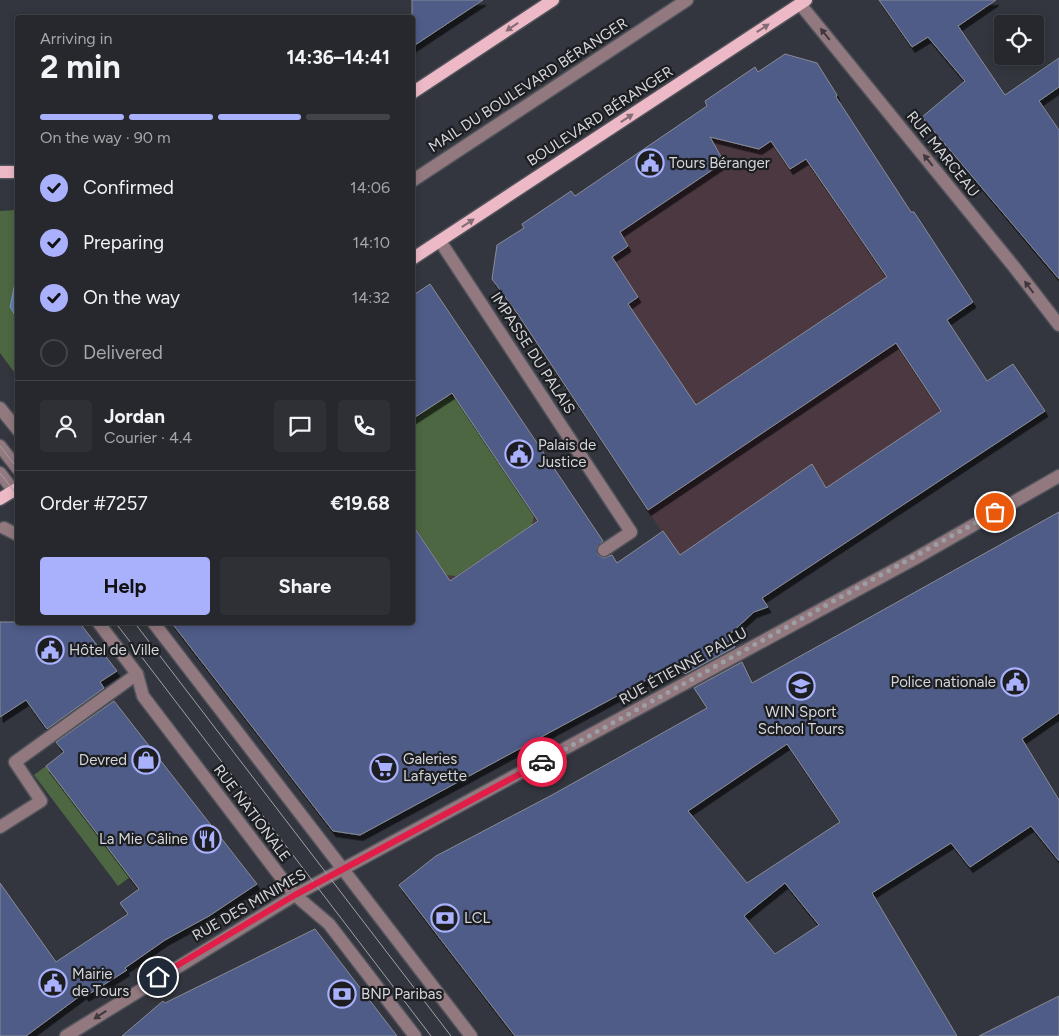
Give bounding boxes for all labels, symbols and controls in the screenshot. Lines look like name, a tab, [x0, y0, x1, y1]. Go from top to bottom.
street label: MAIL DU BOULEVARD BÉRANGER	[425, 14, 631, 156]
map controls	[994, 15, 1044, 65]
button: locate	[994, 15, 1044, 65]
one-way arrow	[506, 22, 519, 32]
one-way arrow	[756, 23, 770, 33]
one-way arrow	[819, 28, 830, 41]
text: Arriving in	[40, 29, 112, 48]
text: 14:36–14:41	[286, 46, 390, 69]
text: 2 min	[40, 48, 121, 86]
street label: BOULEVARD BÉRANGER	[524, 62, 676, 170]
street label: RUE MARCEAU	[903, 107, 983, 201]
one-way arrow	[621, 113, 634, 122]
text: On the way · 90 m	[40, 128, 171, 147]
public building icon: Tours Béranger	[635, 148, 665, 178]
place label: Tours Béranger	[669, 154, 770, 172]
one-way arrow	[922, 154, 933, 167]
icon: check	[40, 174, 68, 202]
text: Confirmed	[83, 176, 174, 199]
text: 14:06	[350, 178, 390, 197]
one-way arrow	[461, 218, 474, 228]
icon: check	[40, 229, 68, 257]
text: Preparing	[83, 231, 164, 254]
text: 14:10	[353, 233, 390, 252]
one-way arrow	[1024, 281, 1035, 294]
icon: check	[40, 284, 68, 312]
text: On the way	[83, 286, 180, 309]
text: 14:32	[352, 288, 390, 307]
street label: IMPASSE DU PALAIS	[487, 289, 579, 417]
text: Delivered	[83, 341, 163, 364]
button: person	[40, 400, 92, 452]
button: chat	[274, 400, 326, 452]
button: phone	[338, 400, 390, 452]
text: Jordan	[104, 405, 165, 428]
text: Courier · 4.4	[104, 428, 192, 447]
place label: Palais de Justice	[538, 436, 596, 471]
public building icon: Palais de Justice	[504, 439, 534, 469]
pin	[974, 491, 1016, 533]
text: Order #7257	[40, 492, 148, 515]
text: €19.68	[330, 492, 390, 515]
icon: bag	[981, 498, 1009, 526]
button: Help	[40, 557, 210, 615]
button: Share	[220, 557, 390, 615]
street label: RUE ÉTIENNE PALLU	[616, 623, 750, 709]
public building icon: Hôtel de Ville	[35, 635, 65, 665]
place label: Hôtel de Ville	[69, 641, 159, 659]
public building icon: Police nationale	[1000, 667, 1030, 697]
school or university icon: WIN Sport School Tours	[786, 671, 816, 701]
place label: Police nationale	[891, 673, 996, 691]
place label: WIN Sport School Tours	[758, 703, 844, 738]
courier	[517, 737, 567, 787]
shop icon: Devred	[131, 745, 161, 775]
icon: car	[528, 748, 556, 776]
place label: Galeries Lafayette	[403, 750, 467, 785]
place label: Devred	[79, 751, 127, 769]
supermarket icon: Galeries Lafayette	[369, 753, 399, 783]
street label: RUE NATIONALE	[210, 761, 294, 865]
restaurant icon: La Mie Câline	[192, 824, 222, 854]
place label: La Mie Câline	[99, 830, 188, 848]
street label: RUE DES MINIMES	[189, 865, 309, 945]
bank icon: LCL	[430, 903, 460, 933]
place label: LCL	[464, 909, 491, 927]
pin	[137, 956, 179, 998]
icon: home	[144, 963, 172, 991]
place label: Mairie de Tours	[72, 965, 129, 1000]
public building icon: Mairie de Tours	[38, 968, 68, 998]
bank icon: BNP Paribas	[327, 979, 357, 1009]
place label: BNP Paribas	[361, 985, 442, 1003]
one-way arrow	[93, 1010, 106, 1019]

